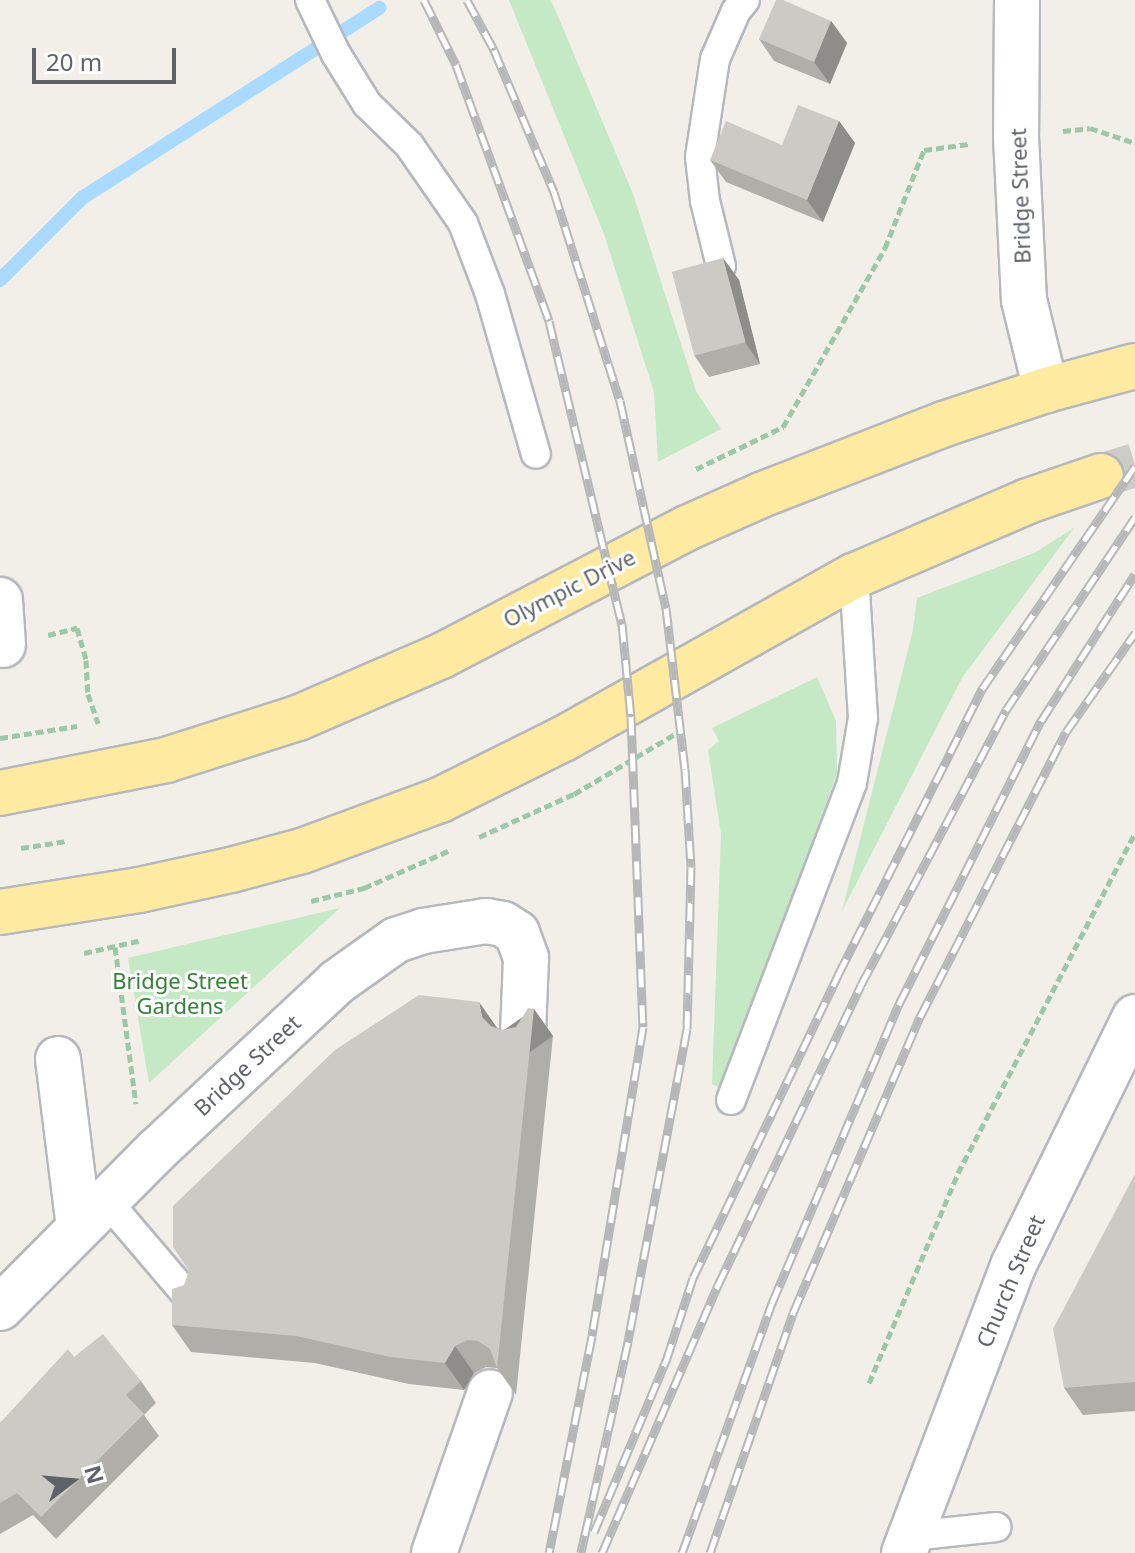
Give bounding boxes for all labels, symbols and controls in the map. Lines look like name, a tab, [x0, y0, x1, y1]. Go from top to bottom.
scale bar	[36, 32, 180, 82]
text: 20 m	[46, 45, 102, 78]
street label: Bridge Street	[1004, 128, 1036, 264]
street label: Olympic Drive	[499, 543, 639, 633]
park label: Bridge Street Gardens	[112, 967, 248, 1018]
street label: Bridge Street	[188, 1009, 306, 1121]
street label: Church Street	[970, 1211, 1050, 1351]
north arrow	[32, 1441, 112, 1521]
text: N	[78, 1462, 112, 1487]

